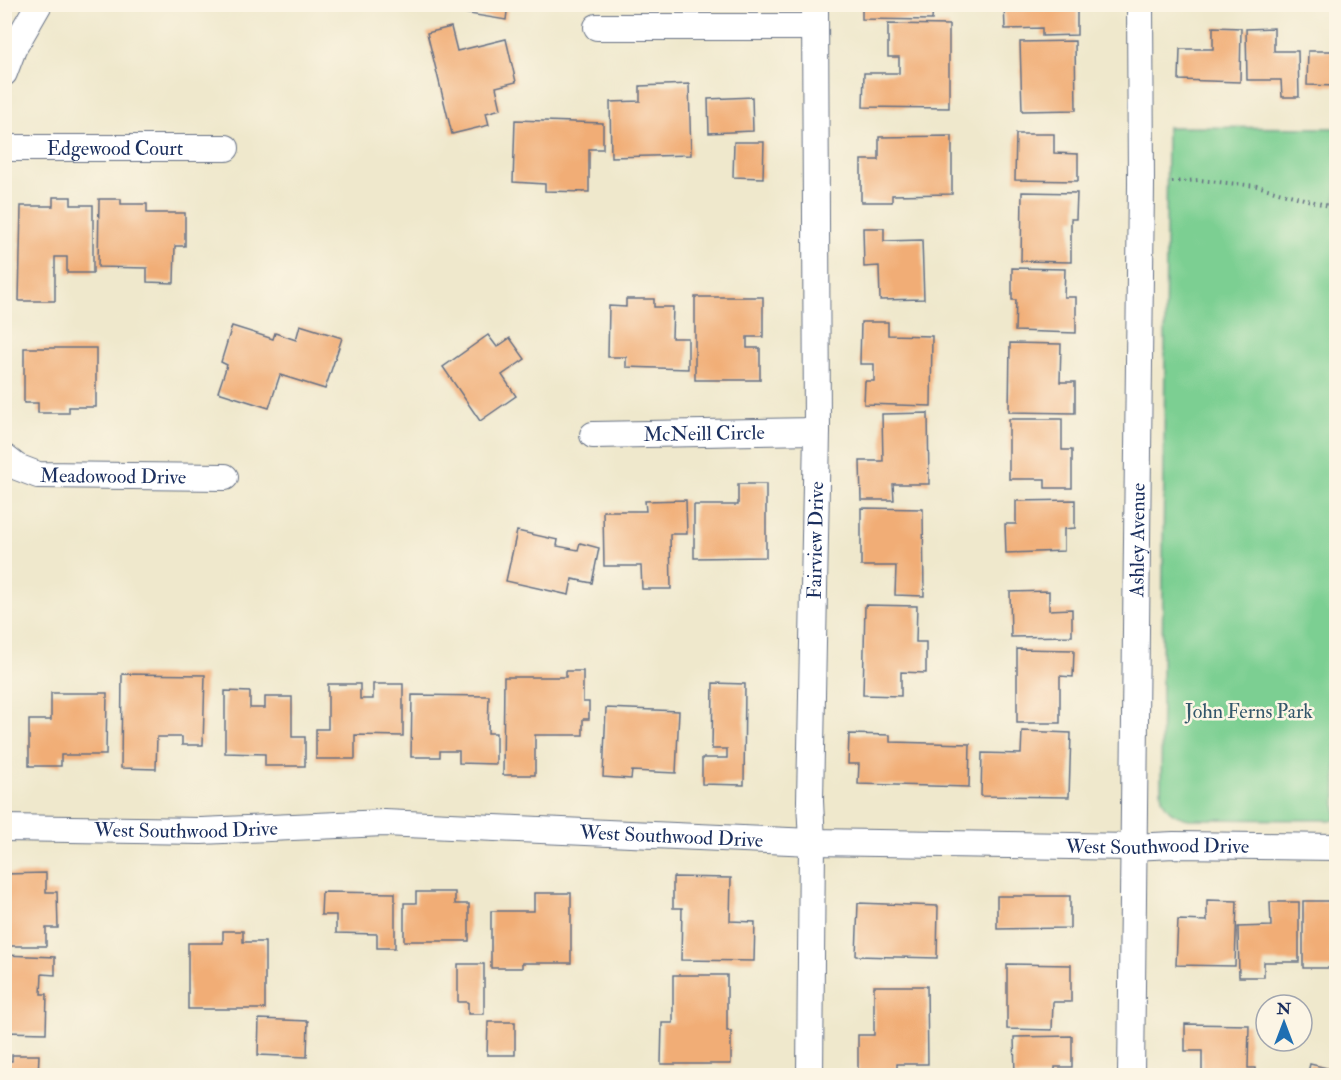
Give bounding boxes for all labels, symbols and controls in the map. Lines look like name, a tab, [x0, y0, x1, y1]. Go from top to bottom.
street label: Edgewood Court	[47, 136, 184, 161]
street label: McNeill Circle	[643, 419, 765, 447]
street label: Meadowood Drive	[40, 463, 186, 489]
street label: Fairview Drive	[801, 481, 829, 599]
street label: Ashley Avenue	[1124, 483, 1150, 598]
park label: John Ferns Park	[1184, 699, 1313, 724]
street label: West Southwood Drive	[93, 815, 278, 844]
street label: West Southwood Drive	[578, 819, 764, 852]
street label: West Southwood Drive	[1064, 832, 1249, 860]
north arrow	[1254, 993, 1314, 1053]
text: N	[1276, 999, 1292, 1019]

